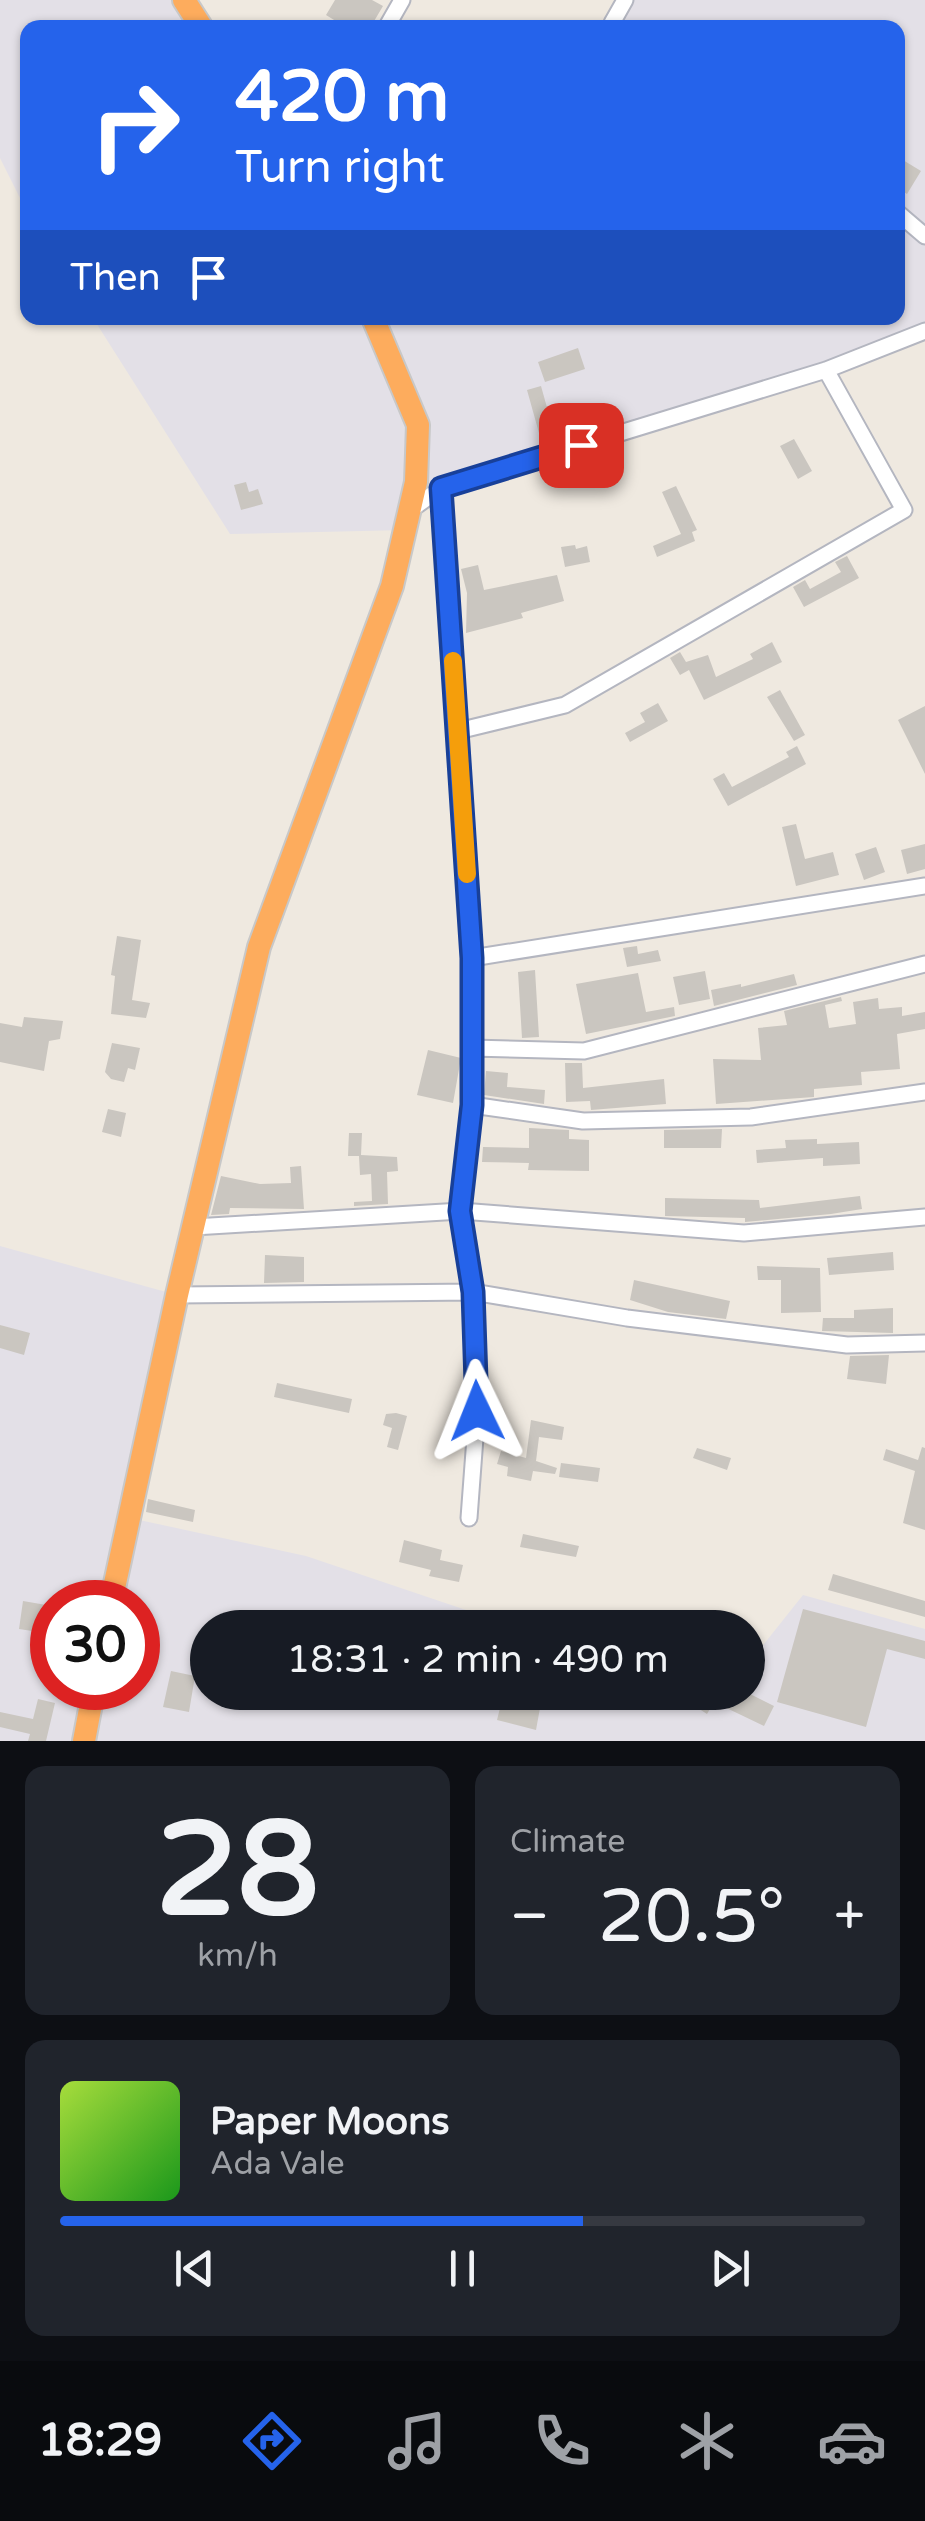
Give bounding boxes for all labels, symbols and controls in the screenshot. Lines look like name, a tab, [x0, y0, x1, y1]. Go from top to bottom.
text: 420 m	[235, 56, 449, 140]
icon: right	[70, 60, 200, 190]
text: Turn right	[235, 141, 444, 195]
icon: arrive	[181, 250, 236, 305]
text: Then	[70, 255, 161, 301]
pin	[539, 403, 624, 488]
icon: arrive	[554, 418, 609, 473]
position arrow	[425, 1359, 529, 1463]
speed limit sign: 30	[30, 1580, 160, 1710]
text: 18:31 · 2 min · 490 m	[286, 1637, 669, 1683]
text: 28	[156, 1794, 319, 1950]
text: Climate	[510, 1823, 625, 1861]
text: 20.5°	[598, 1872, 785, 1962]
text: −	[510, 1884, 549, 1950]
text: +	[834, 1884, 865, 1950]
text: km/h	[197, 1937, 278, 1975]
text: Paper Moons	[210, 2099, 450, 2145]
text: Ada Vale	[210, 2145, 345, 2183]
icon: previous	[167, 2241, 222, 2296]
icon: pause	[435, 2241, 490, 2296]
icon: next	[703, 2241, 758, 2296]
icon: directions	[237, 2406, 307, 2476]
icon: music	[382, 2406, 452, 2476]
icon: phone	[527, 2406, 597, 2476]
icon: climate	[672, 2406, 742, 2476]
icon: car	[817, 2406, 887, 2476]
text: 18:29	[38, 2414, 162, 2468]

